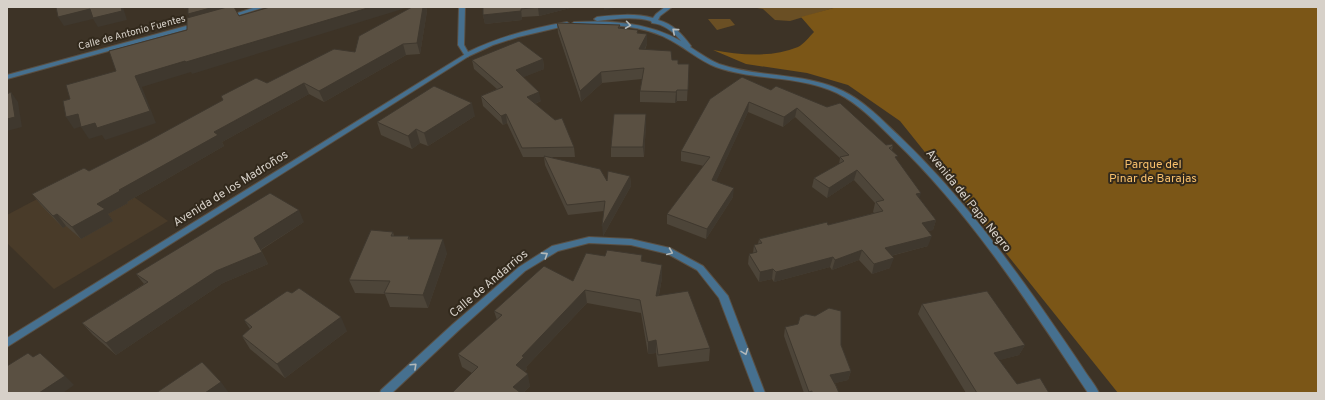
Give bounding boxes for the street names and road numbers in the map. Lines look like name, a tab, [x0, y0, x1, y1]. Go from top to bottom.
street label: Calle de Antonio Fuentes	[77, 12, 187, 54]
street label: Avenida del Papa Negro	[921, 146, 1015, 256]
street label: Avenida de los Madroños	[170, 147, 292, 231]
street label: Calle de Andarrios	[446, 246, 532, 322]

